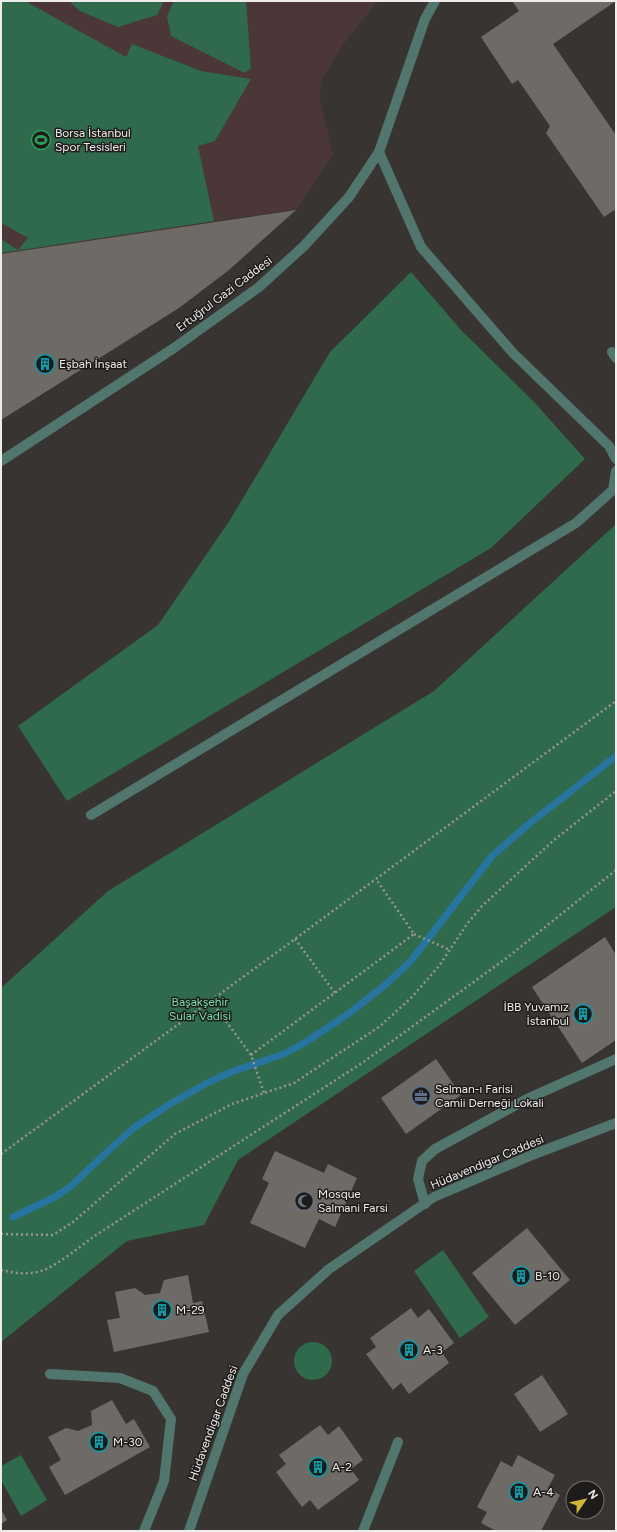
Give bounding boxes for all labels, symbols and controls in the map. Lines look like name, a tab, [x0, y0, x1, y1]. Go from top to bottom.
place label: Borsa İstanbul Spor Tesisleri	[55, 126, 131, 154]
sports icon: Borsa İstanbul Spor Tesisleri	[30, 129, 52, 151]
street label: Ertuğrul Gazi Caddesi	[173, 253, 275, 335]
building icon: Eşbah İnşaat	[34, 353, 56, 375]
place label: Eşbah İnşaat	[59, 357, 127, 371]
park label: Başakşehir Sular Vadisi	[169, 995, 231, 1023]
place label: İBB Yuvamız İstanbul	[503, 1000, 569, 1028]
building icon: İBB Yuvamız İstanbul	[572, 1003, 594, 1025]
place label: Selman-ı Farisi Camii Derneği Lokali	[435, 1082, 544, 1110]
office icon: Selman-ı Farisi Camii Derneği Lokali	[410, 1085, 432, 1107]
street label: Hüdavendigar Caddesi	[428, 1132, 546, 1192]
place label: Mosque Salmani Farsi	[318, 1187, 388, 1215]
mosque icon: Mosque Salmani Farsi	[293, 1190, 315, 1212]
building icon: B-10	[510, 1265, 532, 1287]
place label: B-10	[535, 1269, 560, 1283]
building icon: M-29	[151, 1299, 173, 1321]
place label: M-29	[176, 1303, 205, 1317]
building icon: A-3	[398, 1339, 420, 1361]
place label: A-3	[423, 1343, 443, 1357]
street label: Hüdavendigar Caddesi	[186, 1363, 240, 1483]
building icon: M-30	[88, 1431, 110, 1453]
place label: M-30	[113, 1435, 143, 1449]
building icon: A-2	[307, 1456, 329, 1478]
place label: A-2	[332, 1460, 352, 1474]
north arrow	[565, 1480, 605, 1520]
building icon: A-4	[508, 1481, 530, 1503]
place label: A-4	[533, 1485, 554, 1499]
text: N	[585, 1488, 601, 1502]

